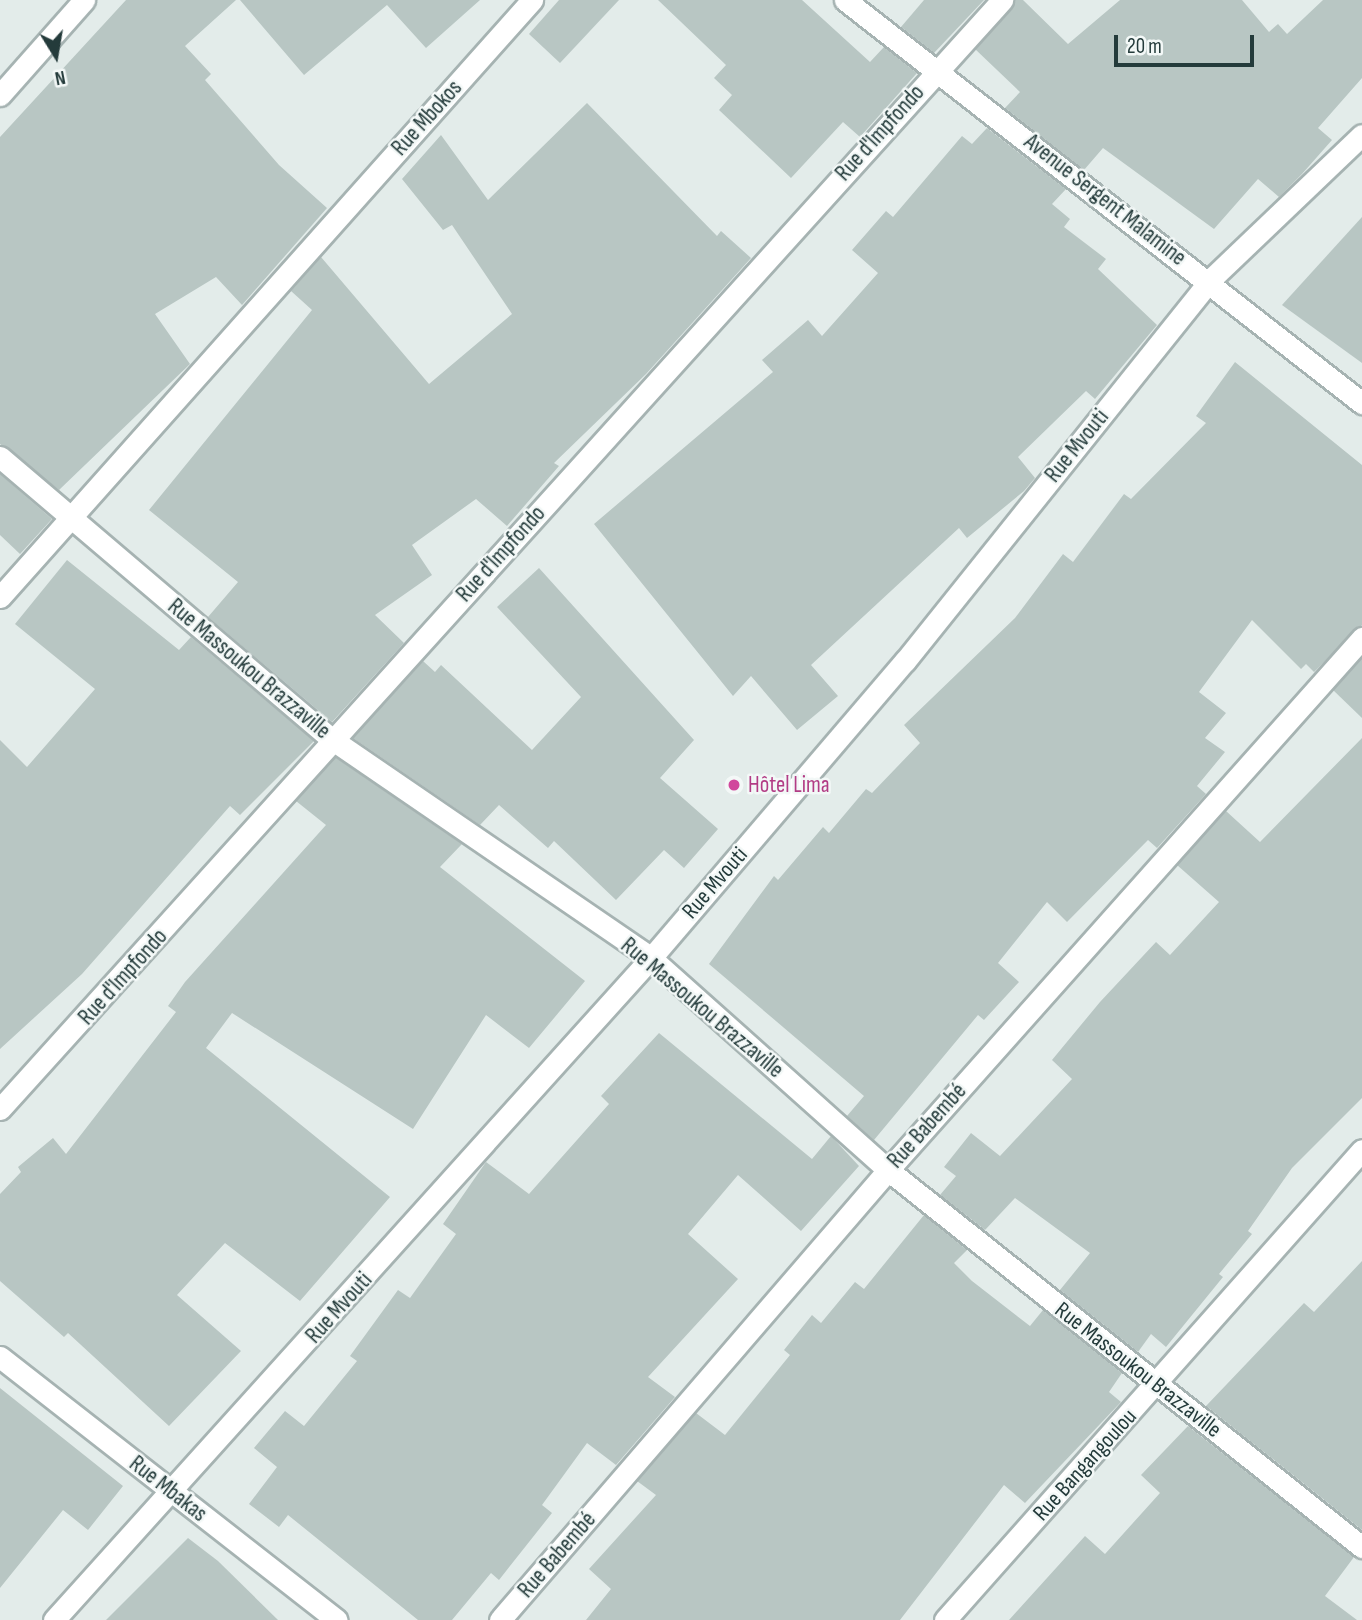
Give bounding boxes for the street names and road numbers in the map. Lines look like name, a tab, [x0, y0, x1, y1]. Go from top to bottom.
street label: Rue Mbokos	[386, 75, 468, 161]
street label: Rue d'Impfondo	[830, 79, 930, 187]
street label: Avenue Sergent Malamine	[1019, 128, 1191, 272]
street label: Rue Mvouti	[1039, 404, 1115, 488]
street label: Rue d'Impfondo	[451, 500, 551, 608]
street label: Rue Massoukou Brazzaville	[162, 593, 336, 745]
street label: Rue Mvouti	[676, 842, 754, 924]
street label: Rue d'Impfondo	[73, 923, 173, 1031]
street label: Rue Massoukou Brazzaville	[615, 932, 789, 1084]
street label: Rue Babembé	[882, 1078, 972, 1174]
street label: Rue Mvouti	[300, 1267, 378, 1349]
street label: Rue Massoukou Brazzaville	[1049, 1296, 1227, 1444]
street label: Rue Bangangoulou	[1027, 1403, 1143, 1527]
street label: Rue Mbakas	[124, 1450, 212, 1528]
street label: Rue Babembé	[512, 1506, 602, 1604]

